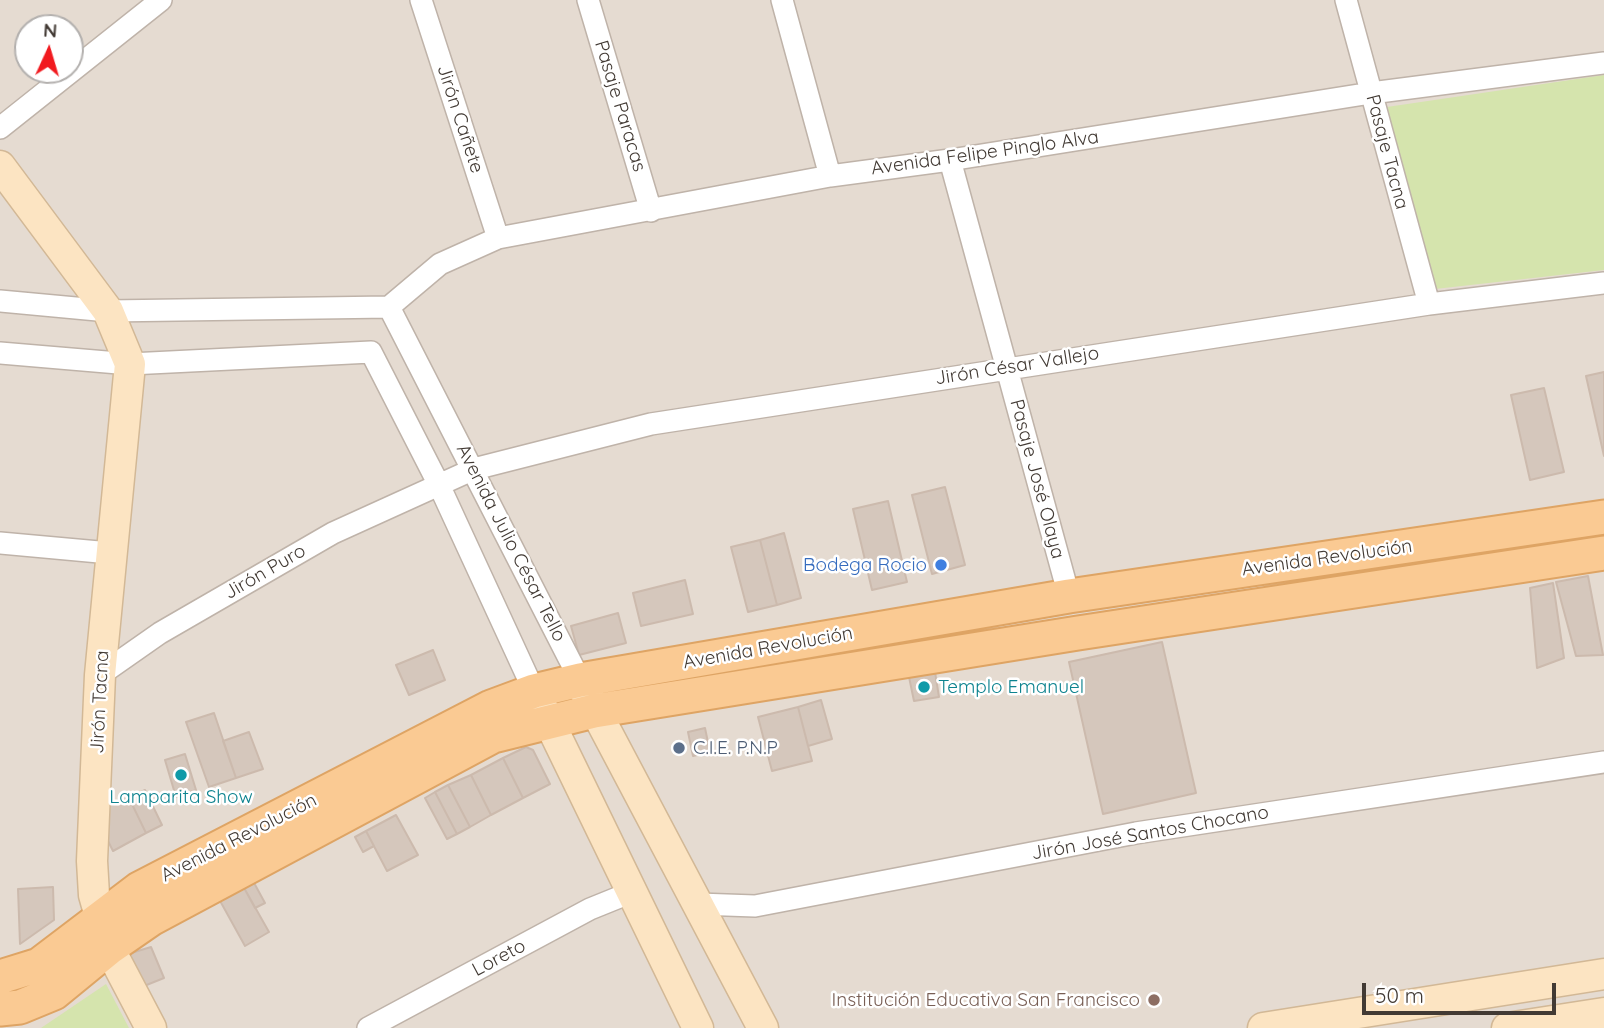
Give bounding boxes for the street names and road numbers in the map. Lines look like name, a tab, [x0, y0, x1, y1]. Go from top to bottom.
street label: Pasaje Paracas	[589, 38, 651, 174]
street label: Jirón Cañete	[432, 62, 488, 176]
street label: Pasaje Tacna	[1361, 92, 1413, 212]
street label: Avenida Felipe Pinglo Alva	[870, 126, 1100, 180]
street label: Jirón César Vallejo	[933, 342, 1101, 390]
street label: Pasaje José Olaya	[1005, 397, 1069, 561]
street label: Avenida Julio César Tello	[451, 440, 571, 646]
street label: Avenida Revolución	[1240, 535, 1414, 581]
street label: Jirón Puro	[220, 540, 310, 604]
street label: Avenida Revolución	[681, 622, 855, 674]
street label: Jirón Tacna	[86, 650, 114, 754]
street label: Avenida Revolución	[157, 789, 321, 887]
street label: Jirón José Santos Chocano	[1030, 801, 1270, 865]
street label: Loreto	[468, 935, 530, 981]

